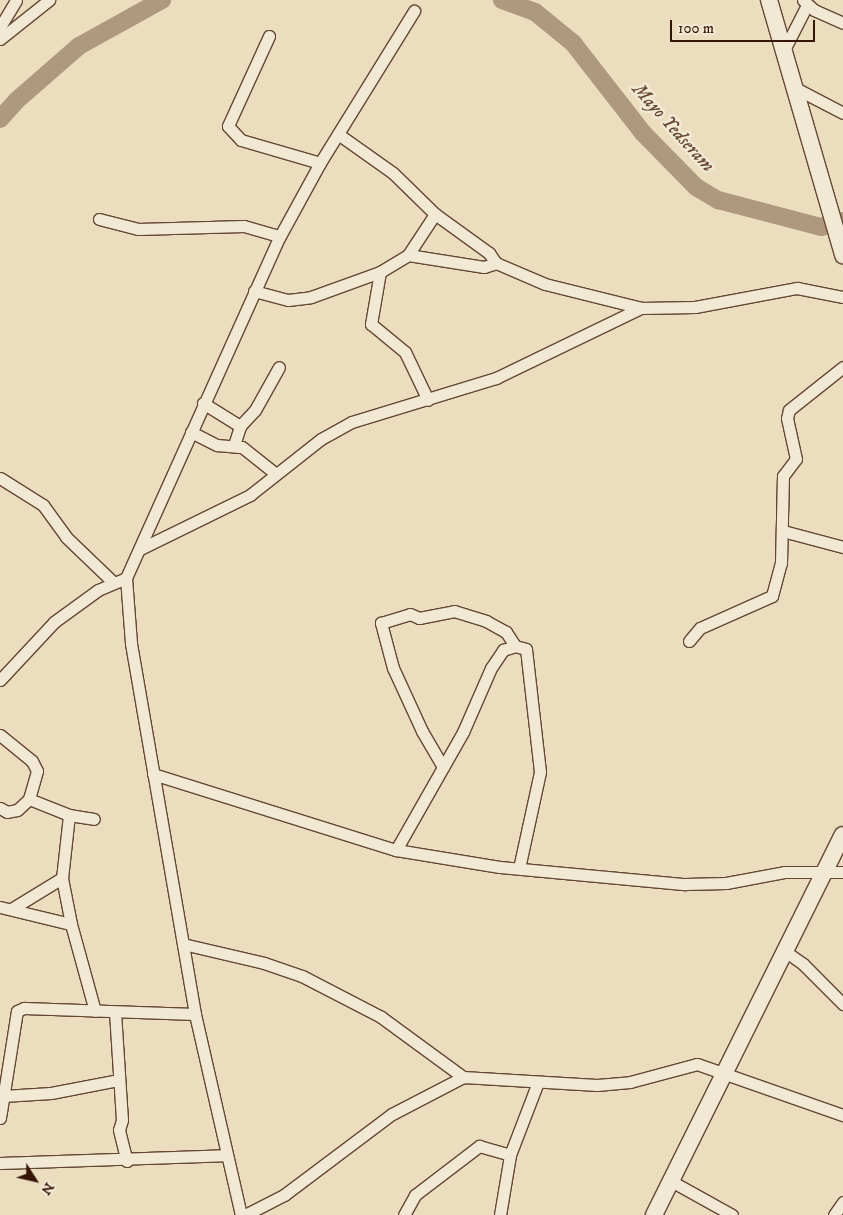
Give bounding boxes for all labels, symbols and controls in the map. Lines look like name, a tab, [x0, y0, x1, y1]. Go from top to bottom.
scale bar	[673, 10, 818, 42]
text: 100 m	[678, 19, 714, 38]
water label: Mayo Yedseram	[627, 79, 719, 177]
north arrow	[10, 1155, 60, 1205]
text: N	[37, 1179, 58, 1198]

